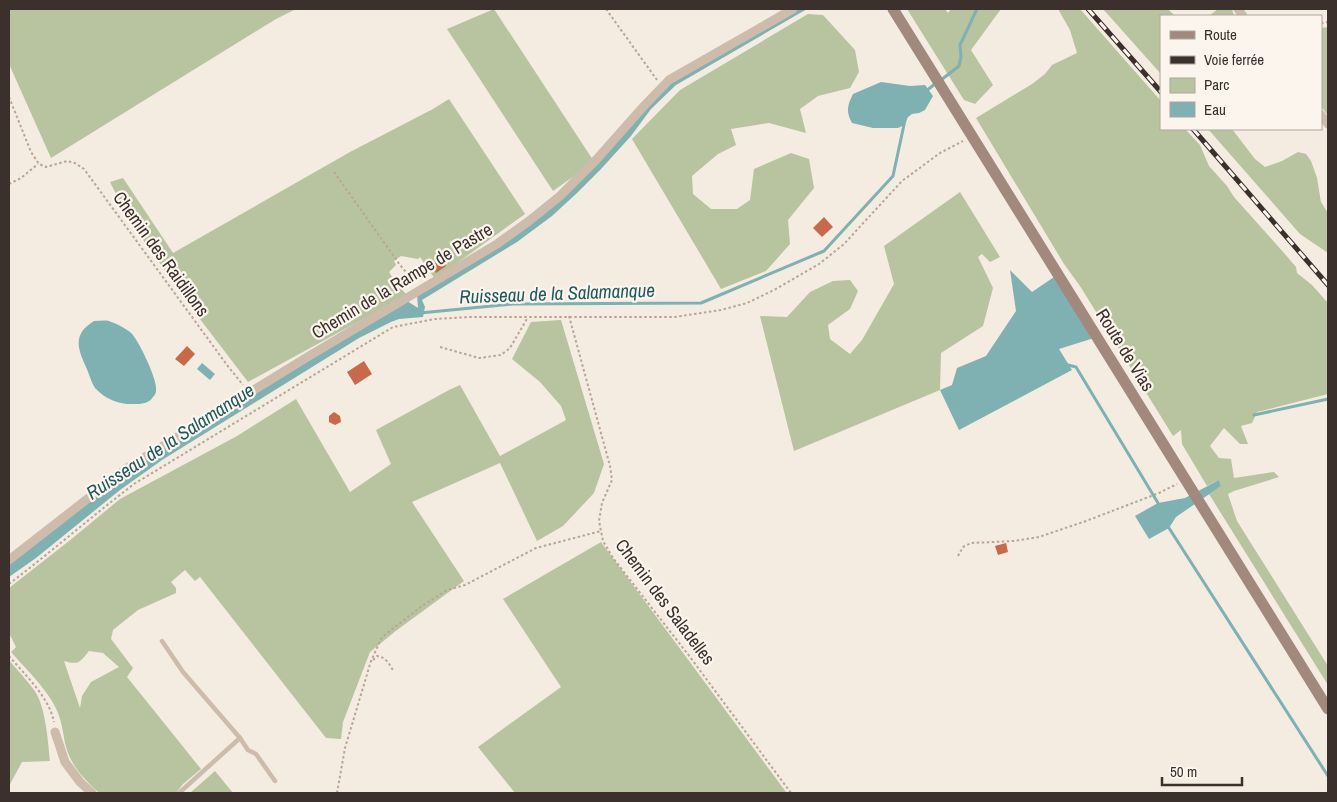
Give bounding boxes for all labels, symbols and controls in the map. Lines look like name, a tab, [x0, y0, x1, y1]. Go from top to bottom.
legend	[1160, 15, 1322, 130]
text: Route	[1204, 24, 1237, 45]
text: Voie ferrée	[1204, 49, 1264, 70]
text: Parc	[1204, 74, 1229, 95]
text: Eau	[1204, 99, 1226, 120]
street label: Chemin des Raidillons	[107, 186, 215, 321]
street label: Chemin de la Rampe de Pastre	[307, 217, 497, 345]
water label: Ruisseau de la Salamanque	[459, 277, 655, 309]
street label: Route de Vias	[1090, 304, 1161, 396]
water label: Ruisseau de la Salamanque	[81, 377, 259, 505]
street label: Chemin des Saladelles	[610, 534, 721, 670]
scale bar	[1162, 754, 1242, 786]
text: 50 m	[1170, 761, 1197, 782]

